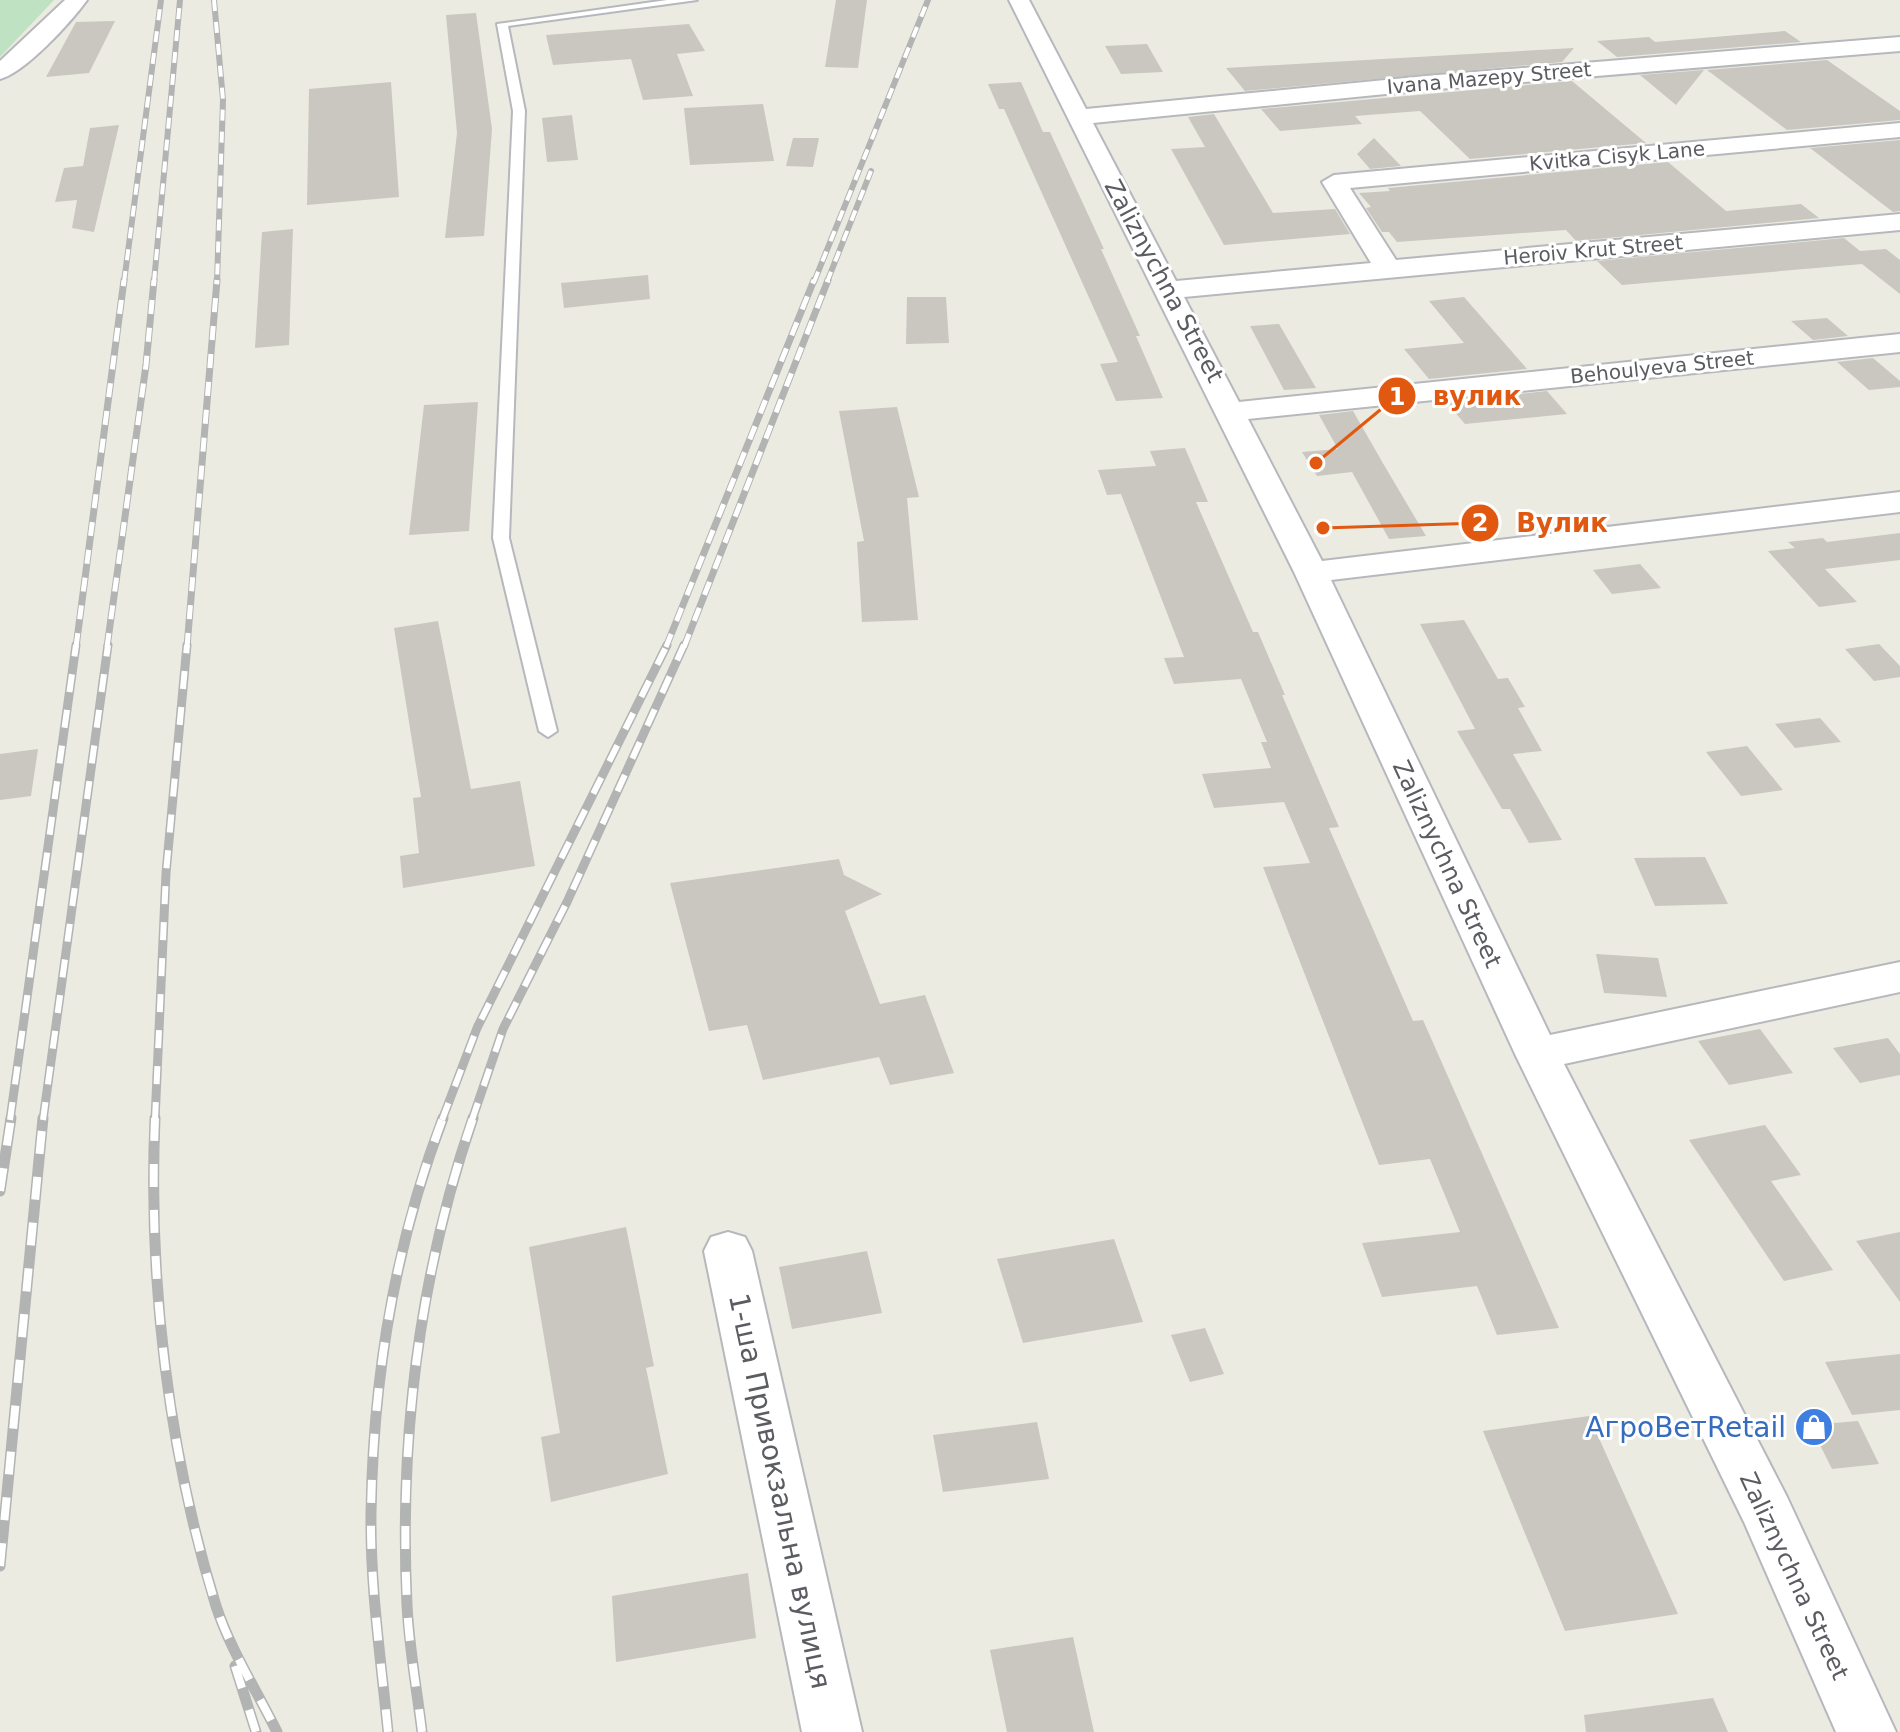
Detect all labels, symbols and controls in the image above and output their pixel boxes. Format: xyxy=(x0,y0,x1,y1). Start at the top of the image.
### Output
street label: Ivana Mazepy Street xyxy=(1386,57,1592,99)
street label: Kvitka Cisyk Lane xyxy=(1528,136,1706,176)
street label: Zaliznychna Street xyxy=(1099,175,1229,387)
street label: Heroiv Krut Street xyxy=(1502,230,1684,270)
street label: Behoulyeva Street xyxy=(1569,345,1755,389)
callout: вулик xyxy=(1377,371,1537,421)
text: вулик xyxy=(1433,381,1522,411)
text: 1 xyxy=(1389,383,1405,411)
callout: Вулик xyxy=(1460,498,1624,548)
text: Вулик xyxy=(1516,508,1608,538)
text: 2 xyxy=(1472,509,1488,537)
street label: Zaliznychna Street xyxy=(1387,756,1507,972)
street label: 1-ша Привокзальна вулиця xyxy=(722,1290,838,1692)
shop icon: АгроВетRetail xyxy=(1793,1406,1835,1448)
place label: АгроВетRetail xyxy=(1585,1411,1786,1444)
street label: Zaliznychna Street xyxy=(1734,1468,1854,1684)

